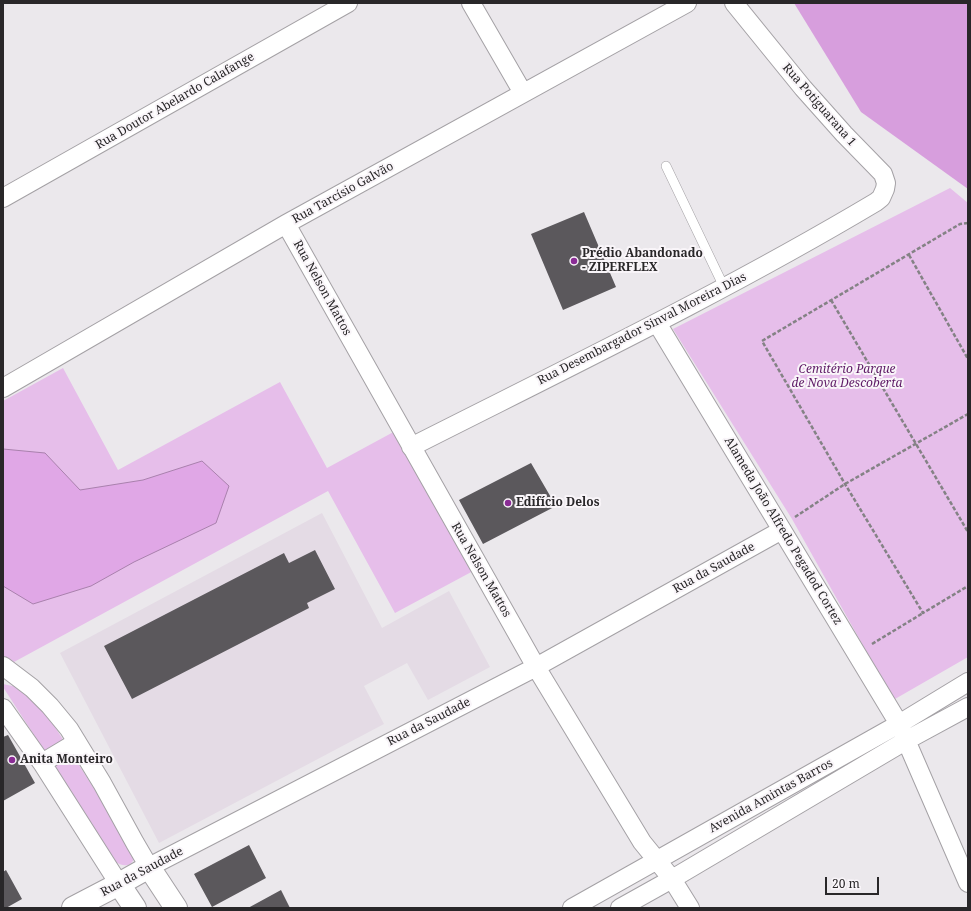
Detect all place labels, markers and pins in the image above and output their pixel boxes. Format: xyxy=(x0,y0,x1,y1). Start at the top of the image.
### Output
place label: Prédio Abandonado - ZIPERFLEX xyxy=(582,247,703,275)
marker: Prédio Abandonado - ZIPERFLEX xyxy=(569,256,579,266)
place label: Edifício Delos xyxy=(516,496,599,510)
marker: Edifício Delos xyxy=(503,498,513,508)
place label: Anita Monteiro xyxy=(20,753,113,767)
marker: Anita Monteiro xyxy=(7,755,17,765)

